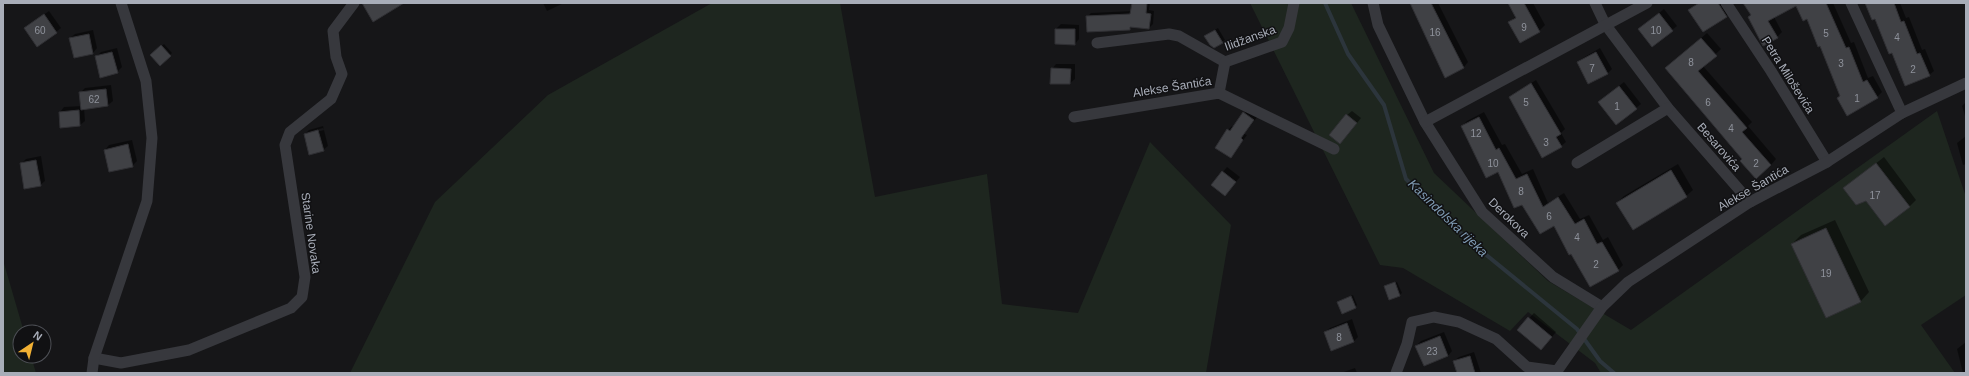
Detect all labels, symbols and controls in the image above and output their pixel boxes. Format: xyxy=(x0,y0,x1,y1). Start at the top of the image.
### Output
street label: Ilidžanska xyxy=(1223,22,1278,54)
house number: 9 xyxy=(1521,22,1527,33)
house number: 60 xyxy=(34,25,46,36)
house number: 10 xyxy=(1650,25,1662,36)
house number: 16 xyxy=(1429,27,1441,38)
house number: 5 xyxy=(1823,28,1829,39)
house number: 4 xyxy=(1894,32,1900,43)
street label: Petra Miloševića xyxy=(1759,34,1817,116)
house number: 8 xyxy=(1688,57,1694,68)
house number: 3 xyxy=(1838,58,1844,69)
house number: 7 xyxy=(1589,63,1595,74)
house number: 2 xyxy=(1910,64,1916,75)
street label: Alekse Šantića xyxy=(1132,73,1213,100)
house number: 1 xyxy=(1854,93,1860,104)
house number: 62 xyxy=(88,94,100,105)
house number: 5 xyxy=(1523,97,1529,108)
house number: 6 xyxy=(1705,97,1711,108)
house number: 1 xyxy=(1614,101,1620,112)
street label: Besarovića xyxy=(1694,120,1744,174)
house number: 4 xyxy=(1728,123,1734,134)
house number: 12 xyxy=(1470,128,1482,139)
house number: 3 xyxy=(1543,137,1549,148)
house number: 10 xyxy=(1487,158,1499,169)
house number: 2 xyxy=(1753,158,1759,169)
street label: Alekse Šantića xyxy=(1715,161,1791,214)
water label: Kasindolska rijeka xyxy=(1405,176,1491,260)
house number: 8 xyxy=(1518,186,1524,197)
house number: 17 xyxy=(1869,190,1881,201)
street label: Starine Novaka xyxy=(298,191,324,275)
street label: Derokova xyxy=(1486,195,1533,241)
house number: 6 xyxy=(1546,211,1552,222)
house number: 4 xyxy=(1574,232,1580,243)
house number: 2 xyxy=(1593,259,1599,270)
house number: 19 xyxy=(1820,268,1832,279)
north arrow xyxy=(12,324,52,364)
text: N xyxy=(31,329,44,343)
house number: 8 xyxy=(1336,332,1342,343)
house number: 23 xyxy=(1426,346,1438,357)

